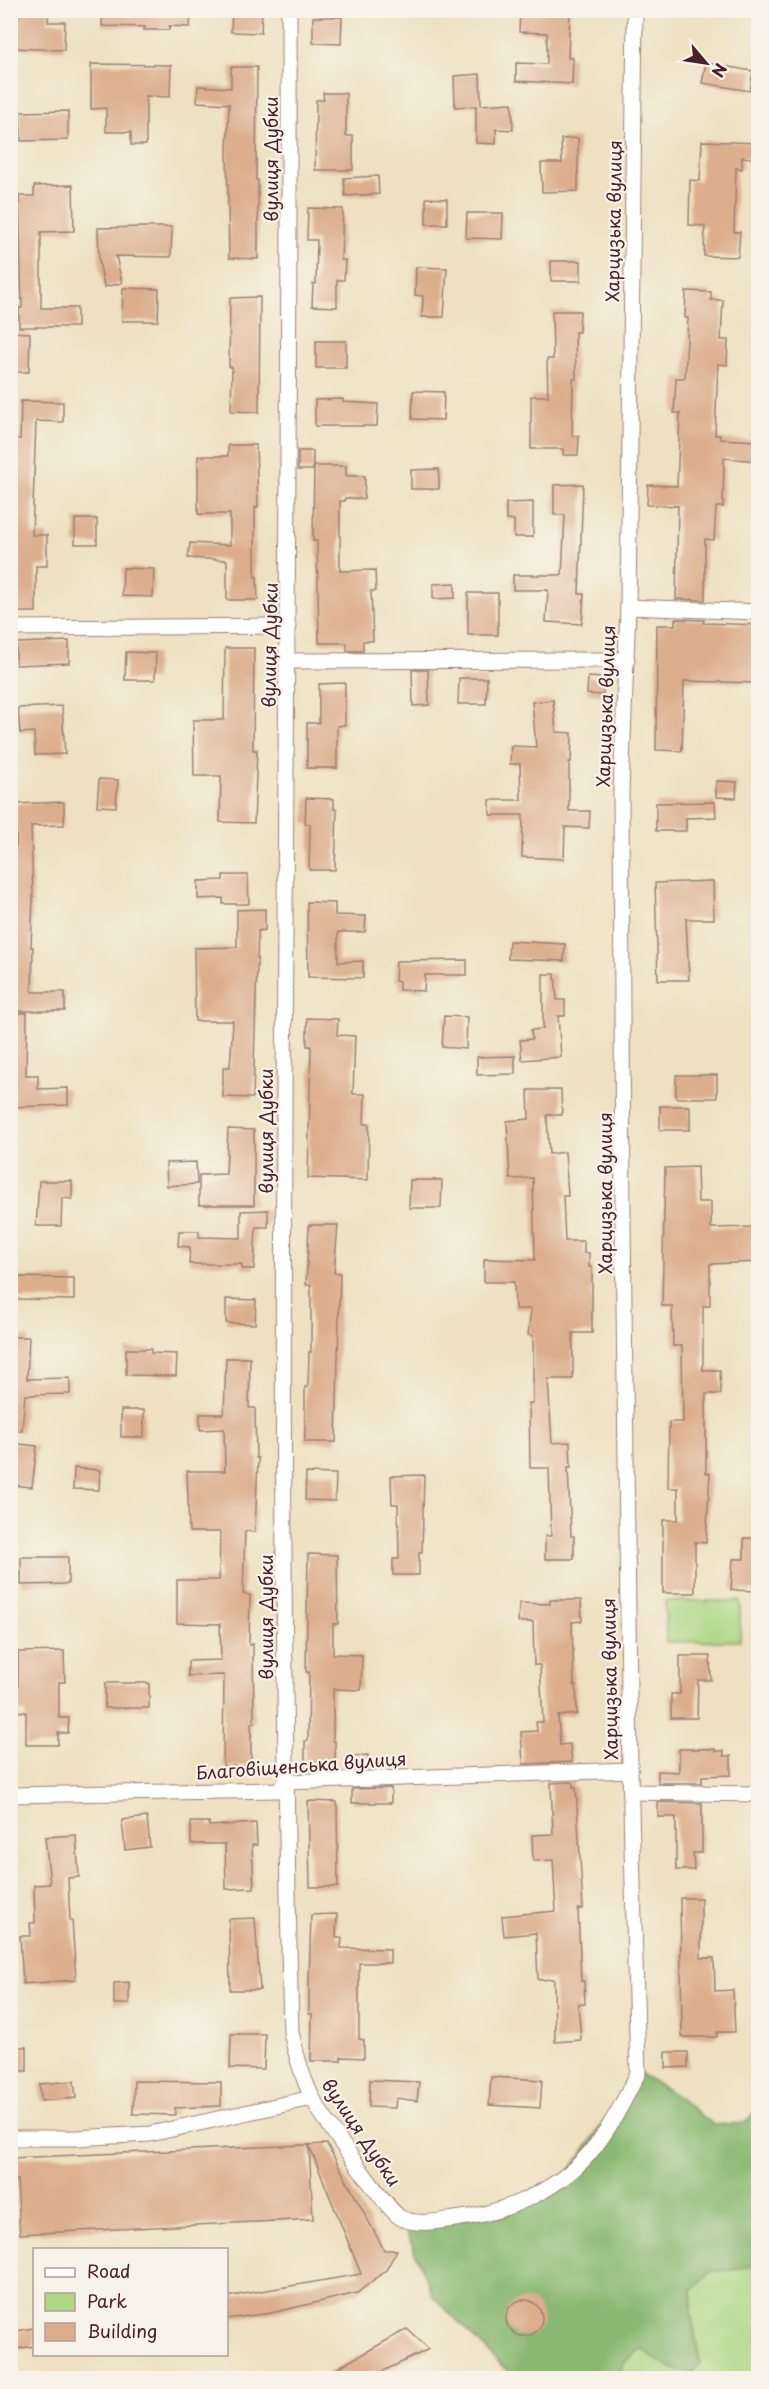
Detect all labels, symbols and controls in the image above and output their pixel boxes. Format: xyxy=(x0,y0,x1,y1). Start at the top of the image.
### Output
north arrow xyxy=(676,33,736,93)
text: N xyxy=(706,59,734,82)
street label: вулиця Дубки xyxy=(257,96,284,222)
street label: Харцизька вулиця xyxy=(598,140,628,302)
street label: вулиця Дубки xyxy=(254,582,284,708)
street label: Харцизька вулиця xyxy=(589,625,621,787)
street label: вулиця Дубки xyxy=(252,1068,279,1194)
street label: Харцизька вулиця xyxy=(591,1112,618,1274)
street label: вулиця Дубки xyxy=(252,1554,279,1680)
street label: Харцизька вулиця xyxy=(594,1598,624,1760)
street label: Благовіщенська вулиця xyxy=(195,1744,407,1786)
street label: вулиця Дубки xyxy=(316,2073,408,2191)
legend xyxy=(33,2248,228,2356)
text: Road xyxy=(87,2257,131,2284)
text: Park xyxy=(87,2287,127,2314)
text: Building xyxy=(87,2317,157,2344)

